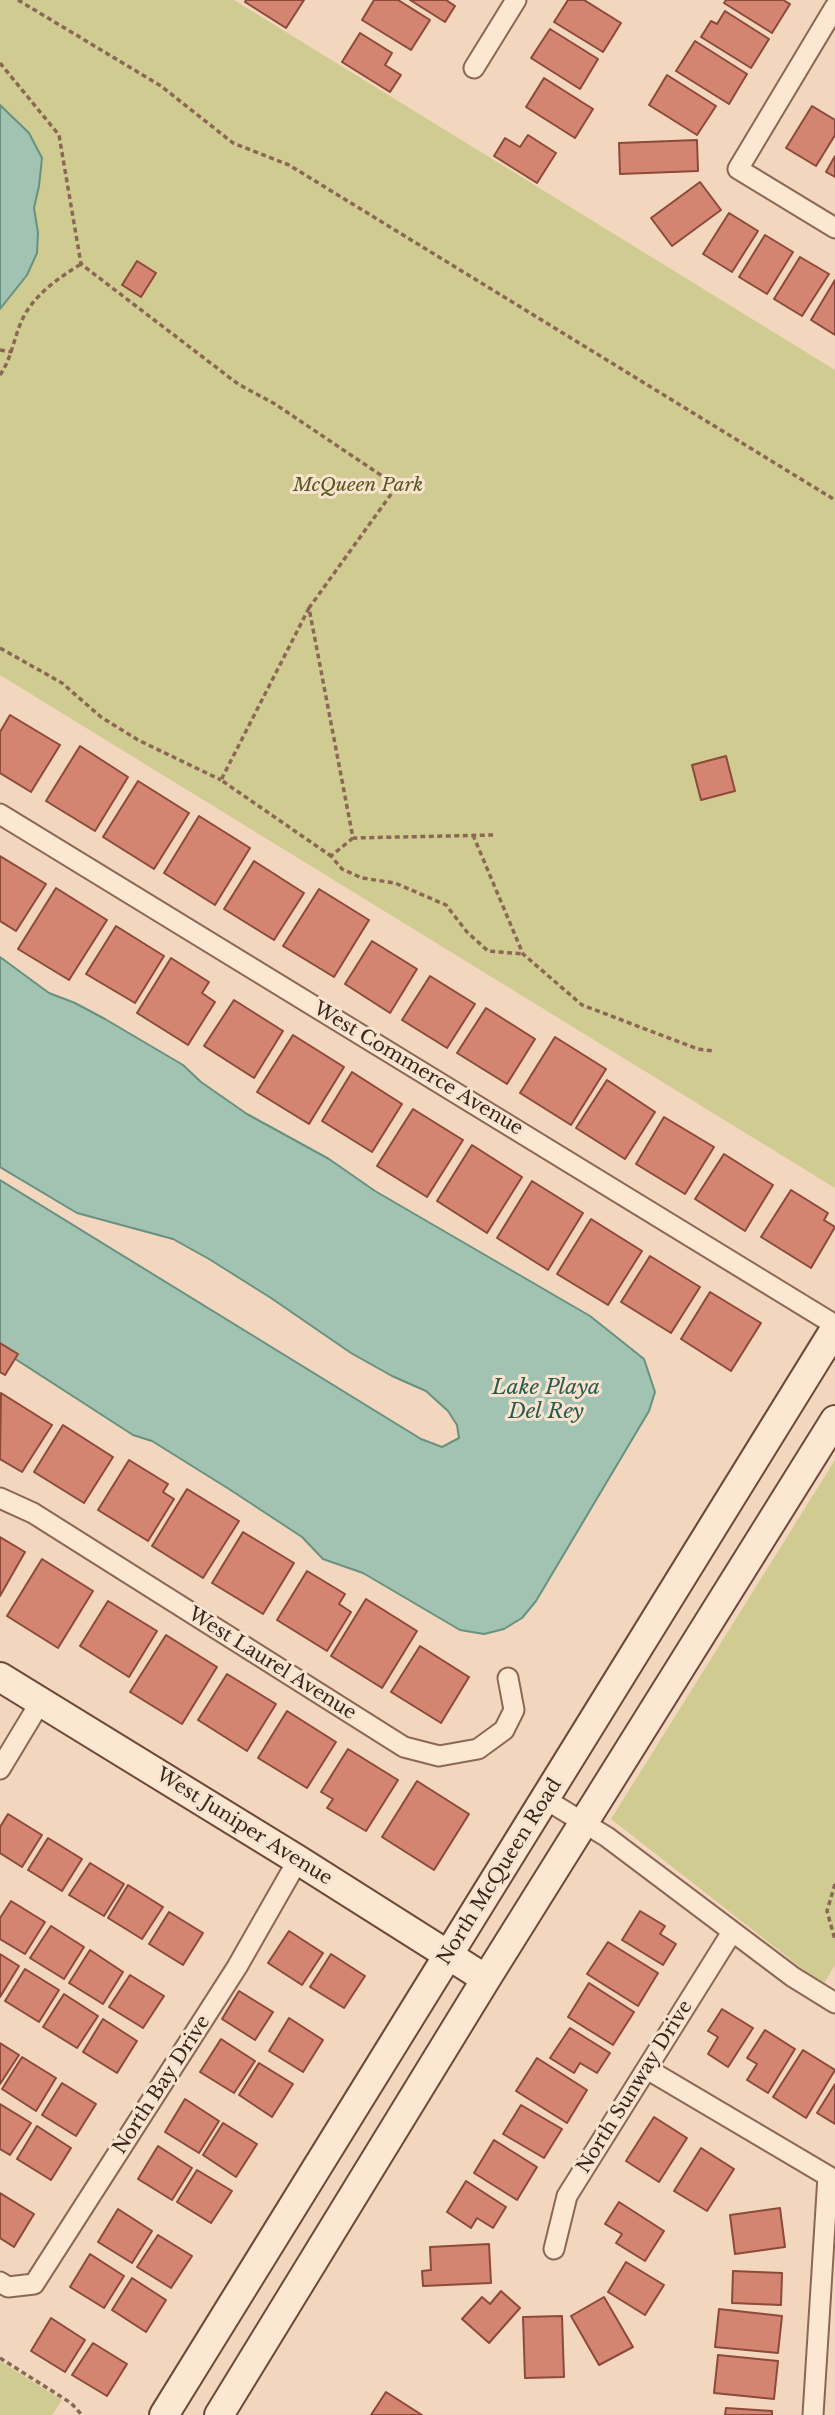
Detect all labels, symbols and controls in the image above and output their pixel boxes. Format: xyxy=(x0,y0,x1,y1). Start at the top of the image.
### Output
park label: McQueen Park xyxy=(293,475,423,497)
street label: West Commerce Avenue xyxy=(309,997,527,1141)
water label: Lake Playa Del Rey xyxy=(492,1375,600,1425)
street label: West Laurel Avenue xyxy=(184,1603,360,1725)
street label: West Juniper Avenue xyxy=(152,1764,336,1890)
street label: North McQueen Road xyxy=(433,1774,567,1970)
street label: North Sunway Drive xyxy=(572,1996,698,2178)
street label: North Bay Drive xyxy=(109,2012,215,2158)

